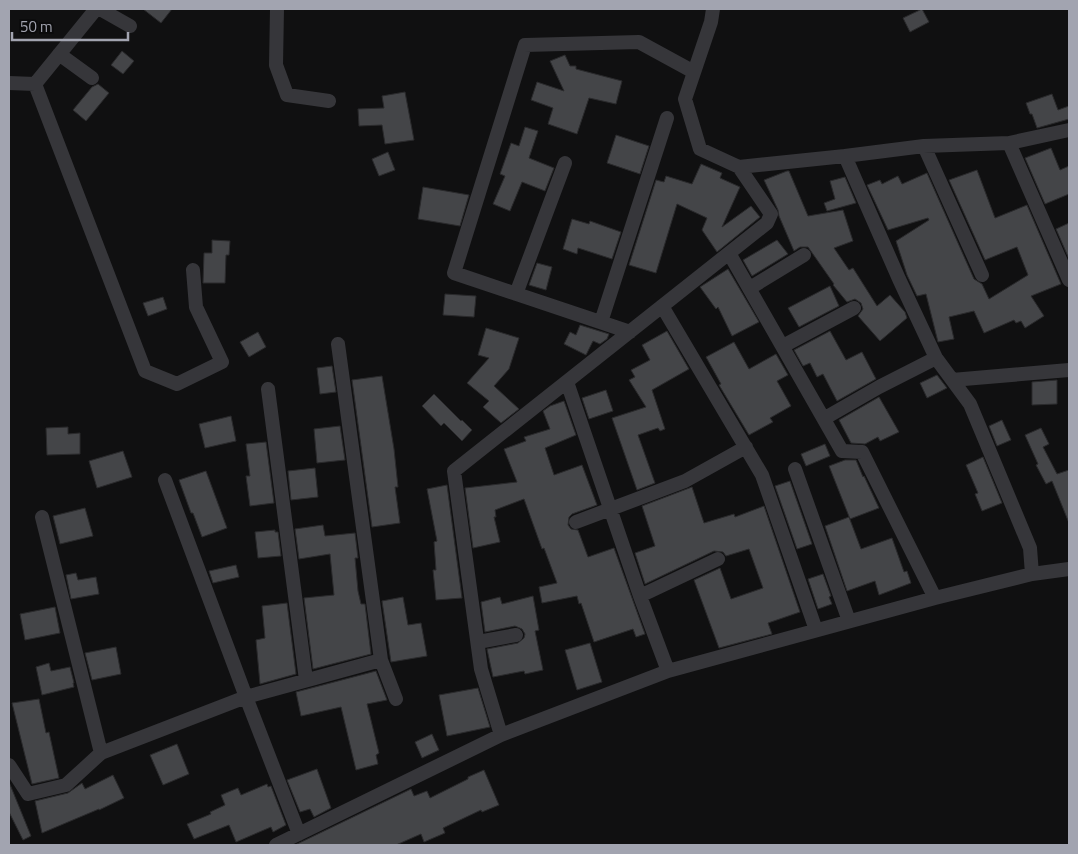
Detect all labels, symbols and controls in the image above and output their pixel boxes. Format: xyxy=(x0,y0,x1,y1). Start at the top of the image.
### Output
scale bar xyxy=(12,10,129,42)
text: 50 m xyxy=(20,15,53,38)

